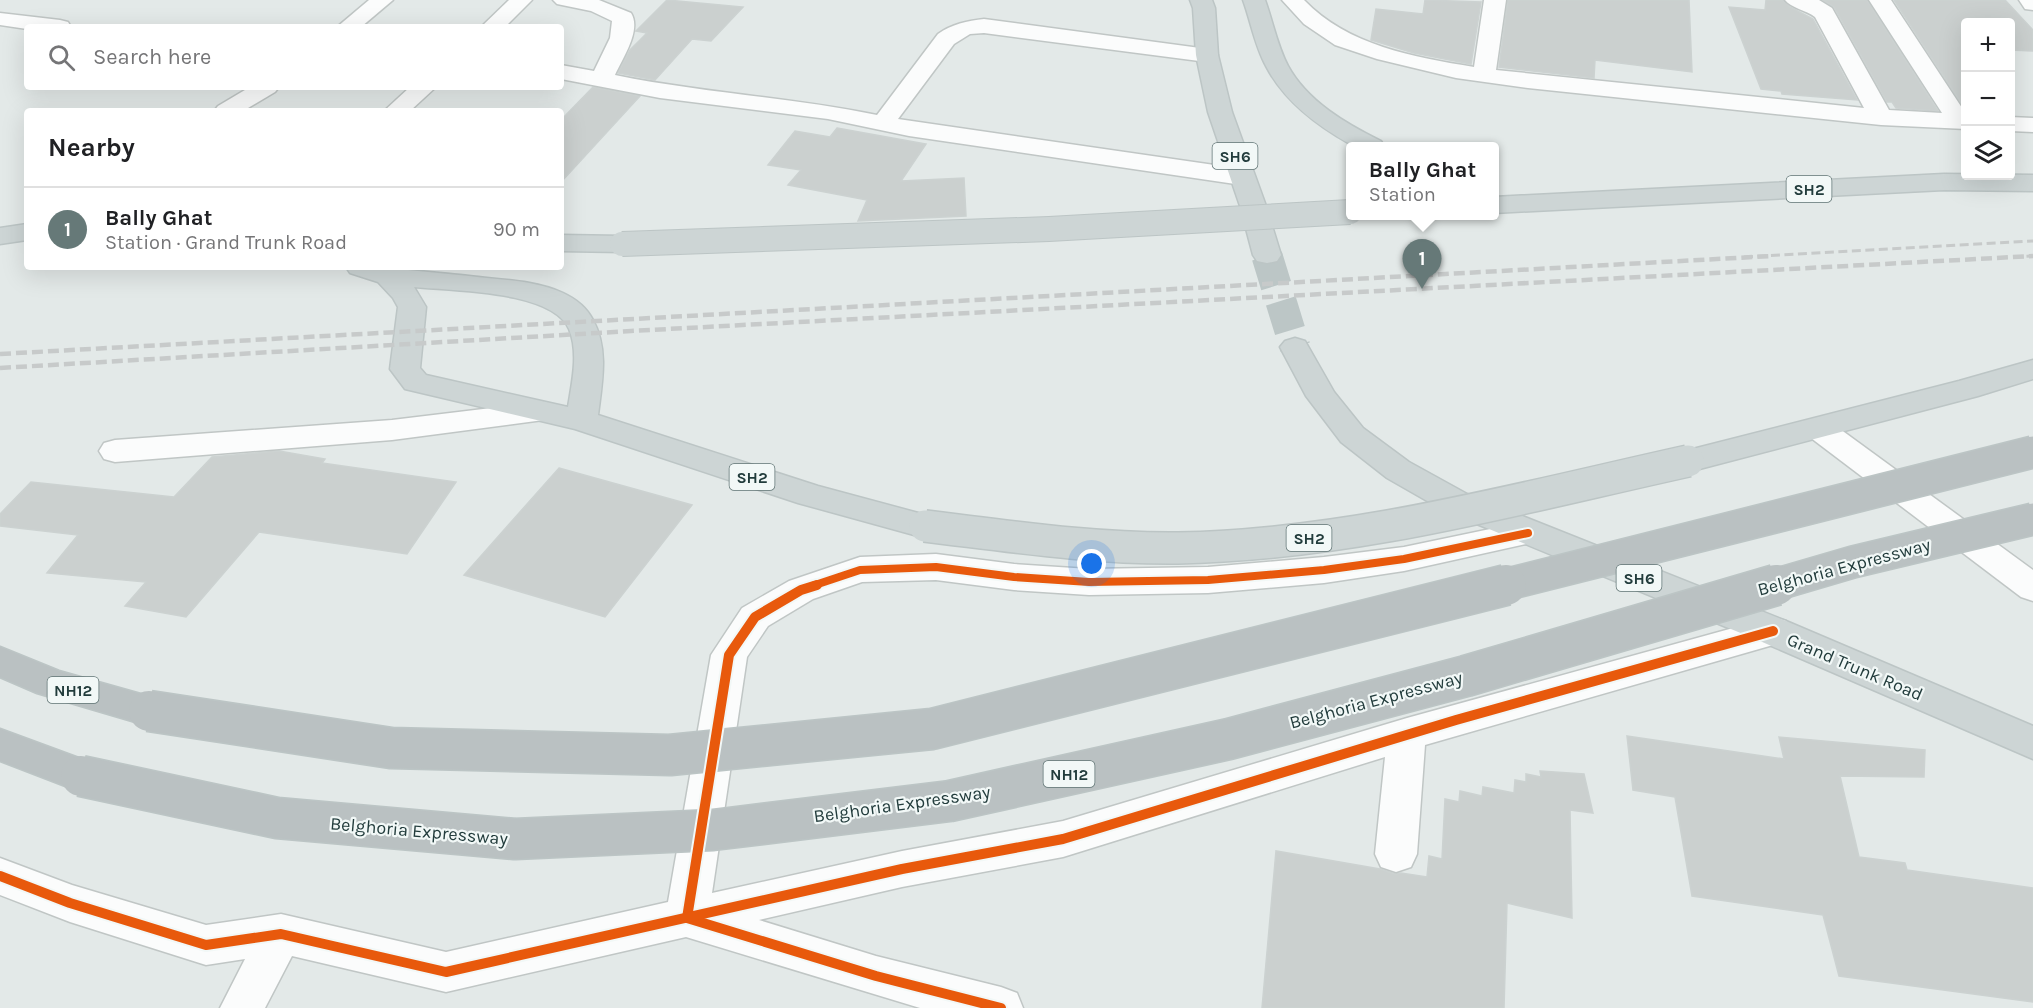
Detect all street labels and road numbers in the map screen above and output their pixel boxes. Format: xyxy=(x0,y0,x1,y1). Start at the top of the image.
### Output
road number: SH6 xyxy=(1212,143,1258,169)
road number: SH2 xyxy=(1786,176,1832,202)
road number: SH2 xyxy=(730,464,774,490)
road number: SH2 xyxy=(1286,525,1332,551)
street label: Belghoria Expressway xyxy=(1755,533,1934,601)
road number: SH6 xyxy=(1616,565,1662,591)
street label: Grand Trunk Road xyxy=(1784,628,1926,706)
street label: Belghoria Expressway xyxy=(1287,666,1466,734)
road number: NH12 xyxy=(48,677,98,703)
road number: NH12 xyxy=(1044,761,1094,787)
street label: Belghoria Expressway xyxy=(812,781,992,827)
street label: Belghoria Expressway xyxy=(329,812,509,850)

